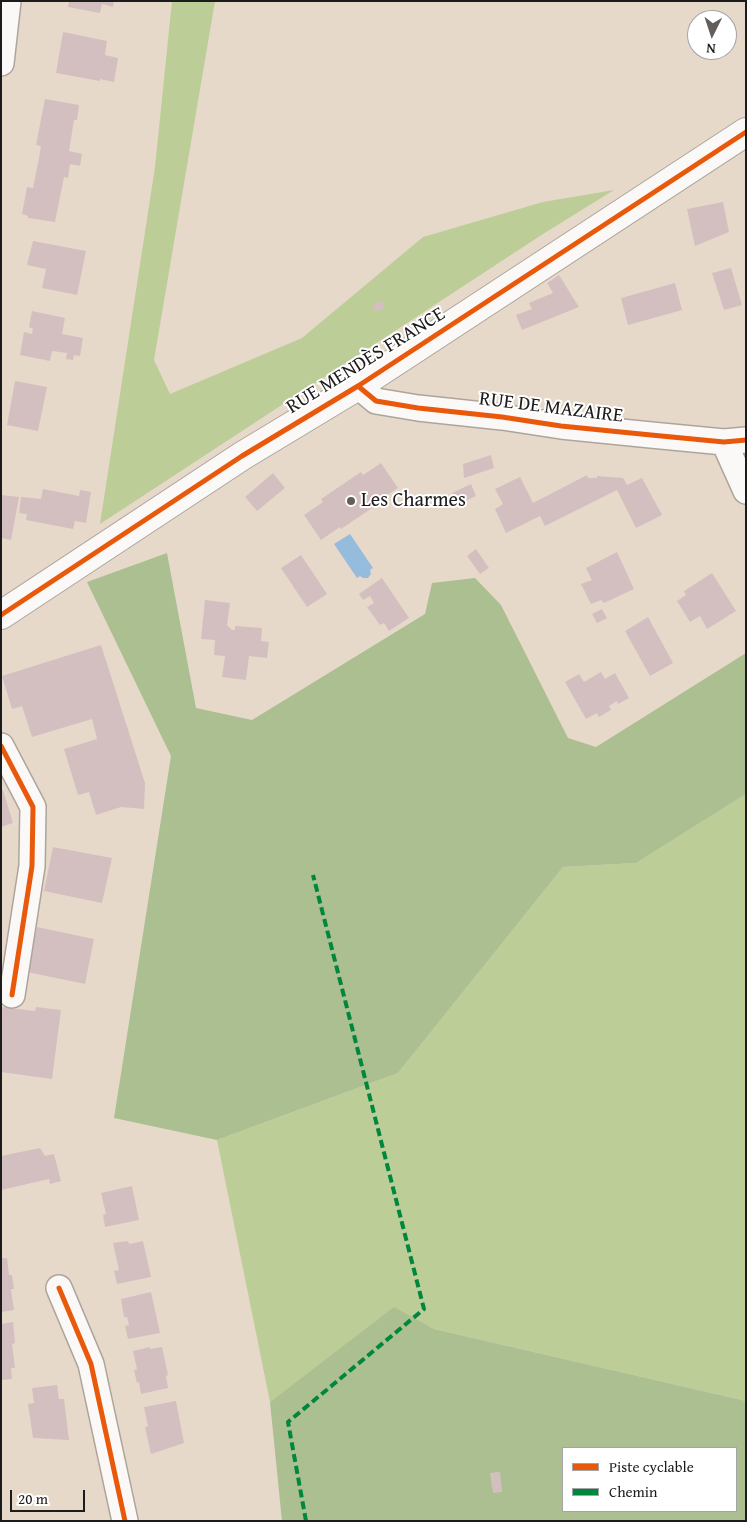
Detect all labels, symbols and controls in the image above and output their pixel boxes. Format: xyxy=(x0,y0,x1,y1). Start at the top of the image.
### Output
north arrow xyxy=(687,10,737,60)
text: N xyxy=(706,39,716,59)
street label: RUE MENDÈS FRANCE xyxy=(282,302,450,420)
street label: RUE DE MAZAIRE xyxy=(478,387,624,429)
place label: Les Charmes xyxy=(361,489,466,513)
marker: Les Charmes xyxy=(345,495,357,507)
legend xyxy=(562,1447,737,1512)
text: Piste cyclable xyxy=(609,1456,694,1477)
scale bar xyxy=(12,1480,88,1512)
text: Chemin xyxy=(609,1481,658,1502)
text: 20 m xyxy=(18,1488,48,1509)

